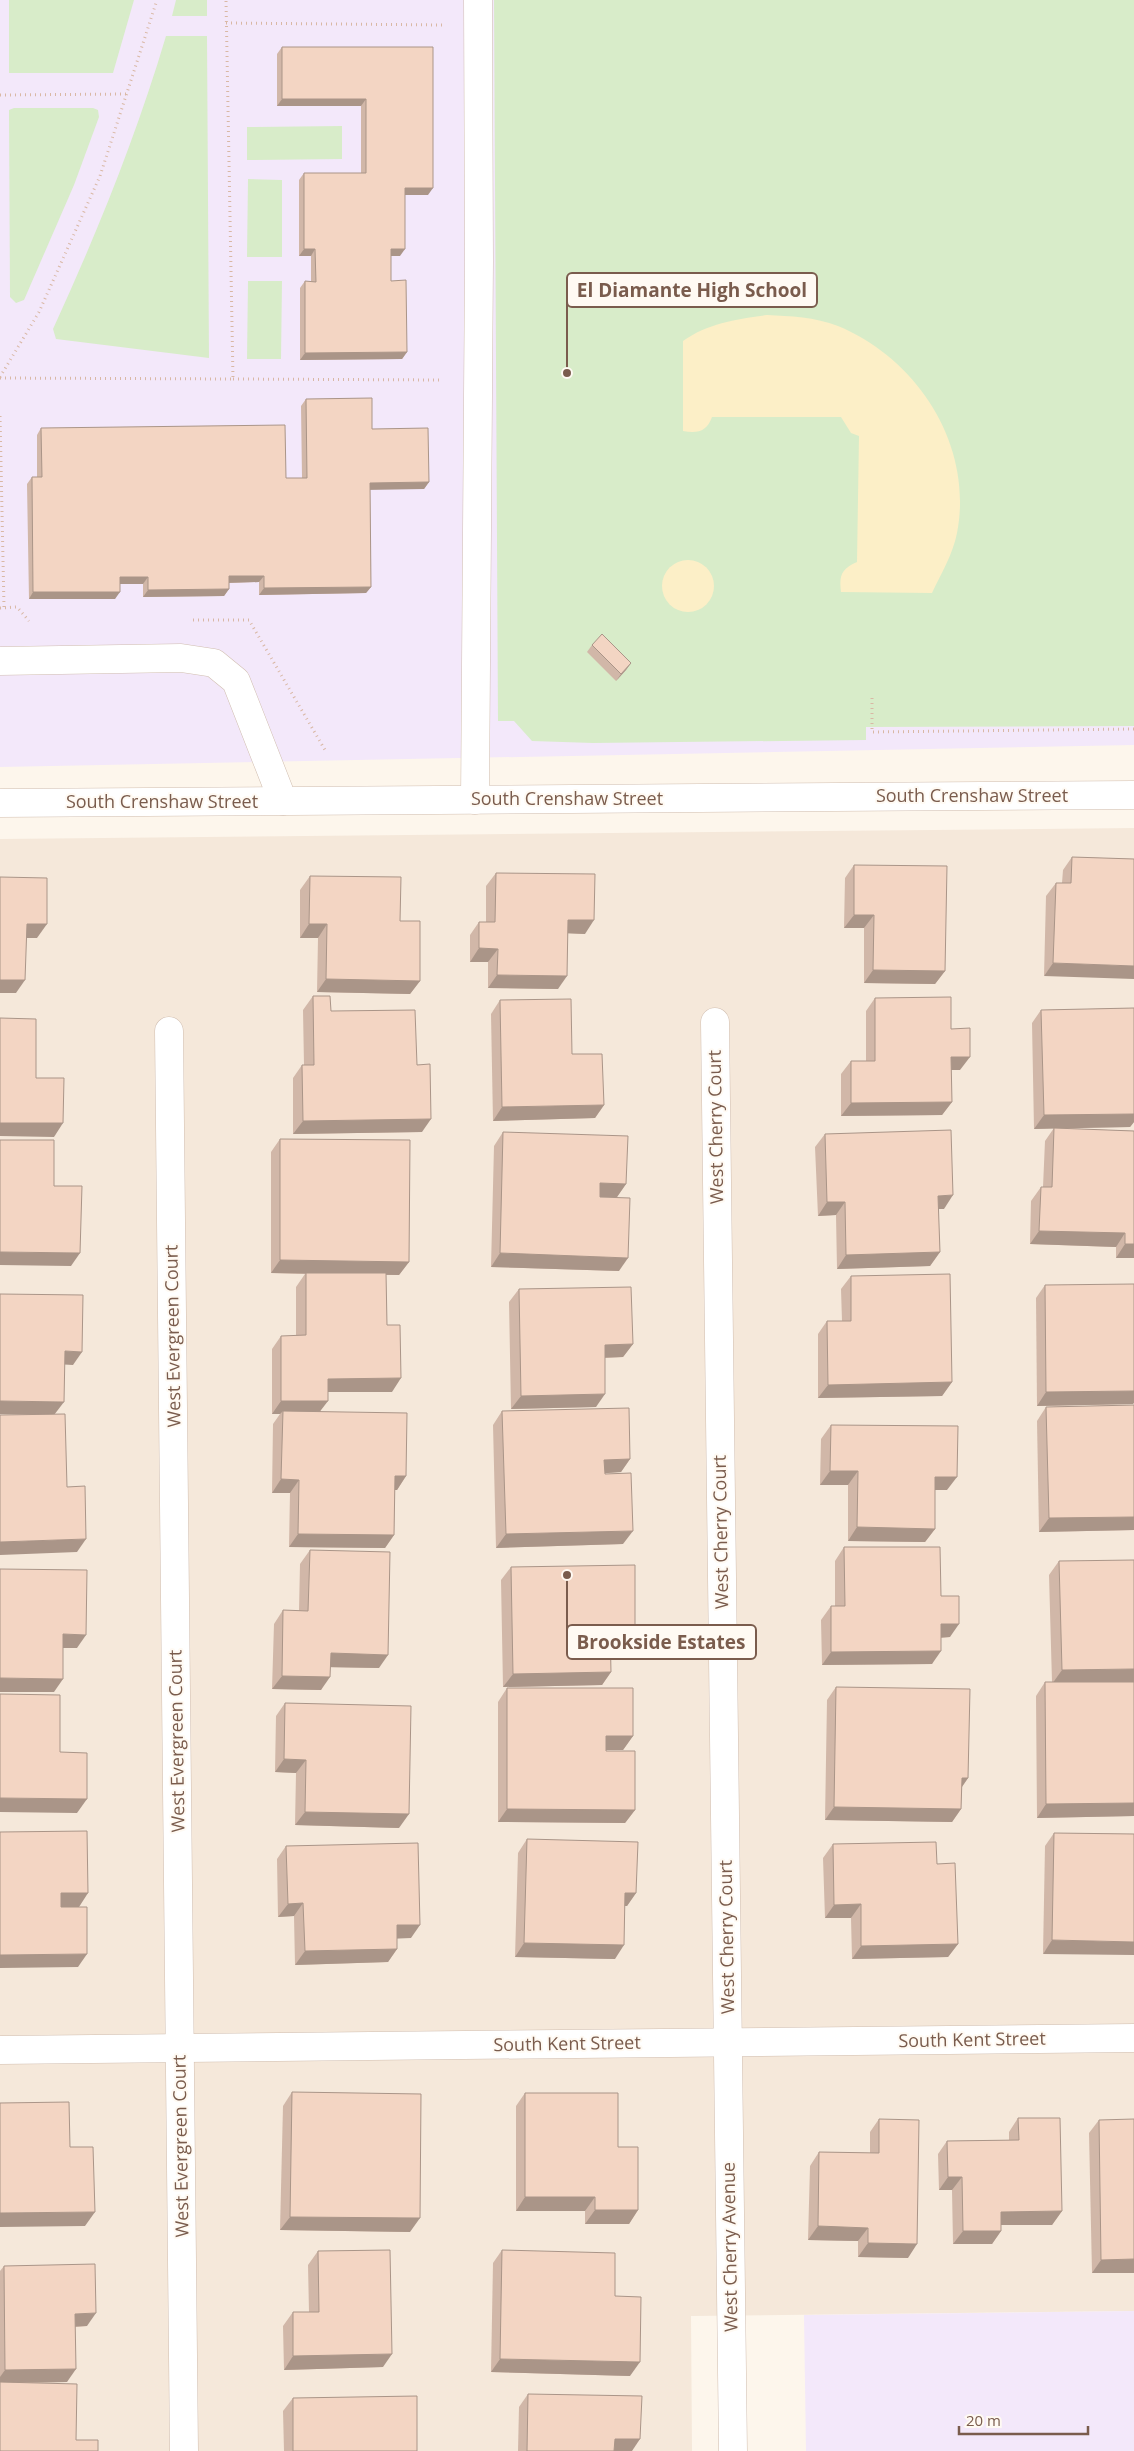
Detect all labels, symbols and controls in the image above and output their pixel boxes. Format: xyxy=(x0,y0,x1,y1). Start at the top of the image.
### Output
callout: El Diamante High School xyxy=(567,273,817,307)
text: El Diamante High School xyxy=(577,277,807,303)
street label: South Crenshaw Street xyxy=(876,783,1068,807)
street label: South Crenshaw Street xyxy=(471,786,663,810)
street label: South Crenshaw Street xyxy=(66,789,258,813)
street label: West Cherry Court xyxy=(702,1050,728,1204)
street label: West Evergreen Court xyxy=(158,1244,186,1428)
street label: West Cherry Court xyxy=(707,1455,733,1609)
callout: Brookside Estates xyxy=(567,1625,756,1659)
text: Brookside Estates xyxy=(577,1629,745,1655)
street label: West Evergreen Court xyxy=(162,1649,190,1833)
street label: West Cherry Court xyxy=(713,1860,739,2014)
street label: South Kent Street xyxy=(898,2026,1046,2052)
street label: South Kent Street xyxy=(493,2030,641,2056)
street label: West Evergreen Court xyxy=(166,2054,194,2238)
street label: West Cherry Avenue xyxy=(716,2162,742,2332)
scale bar xyxy=(959,2404,1088,2436)
text: 20 m xyxy=(966,2410,1001,2430)

